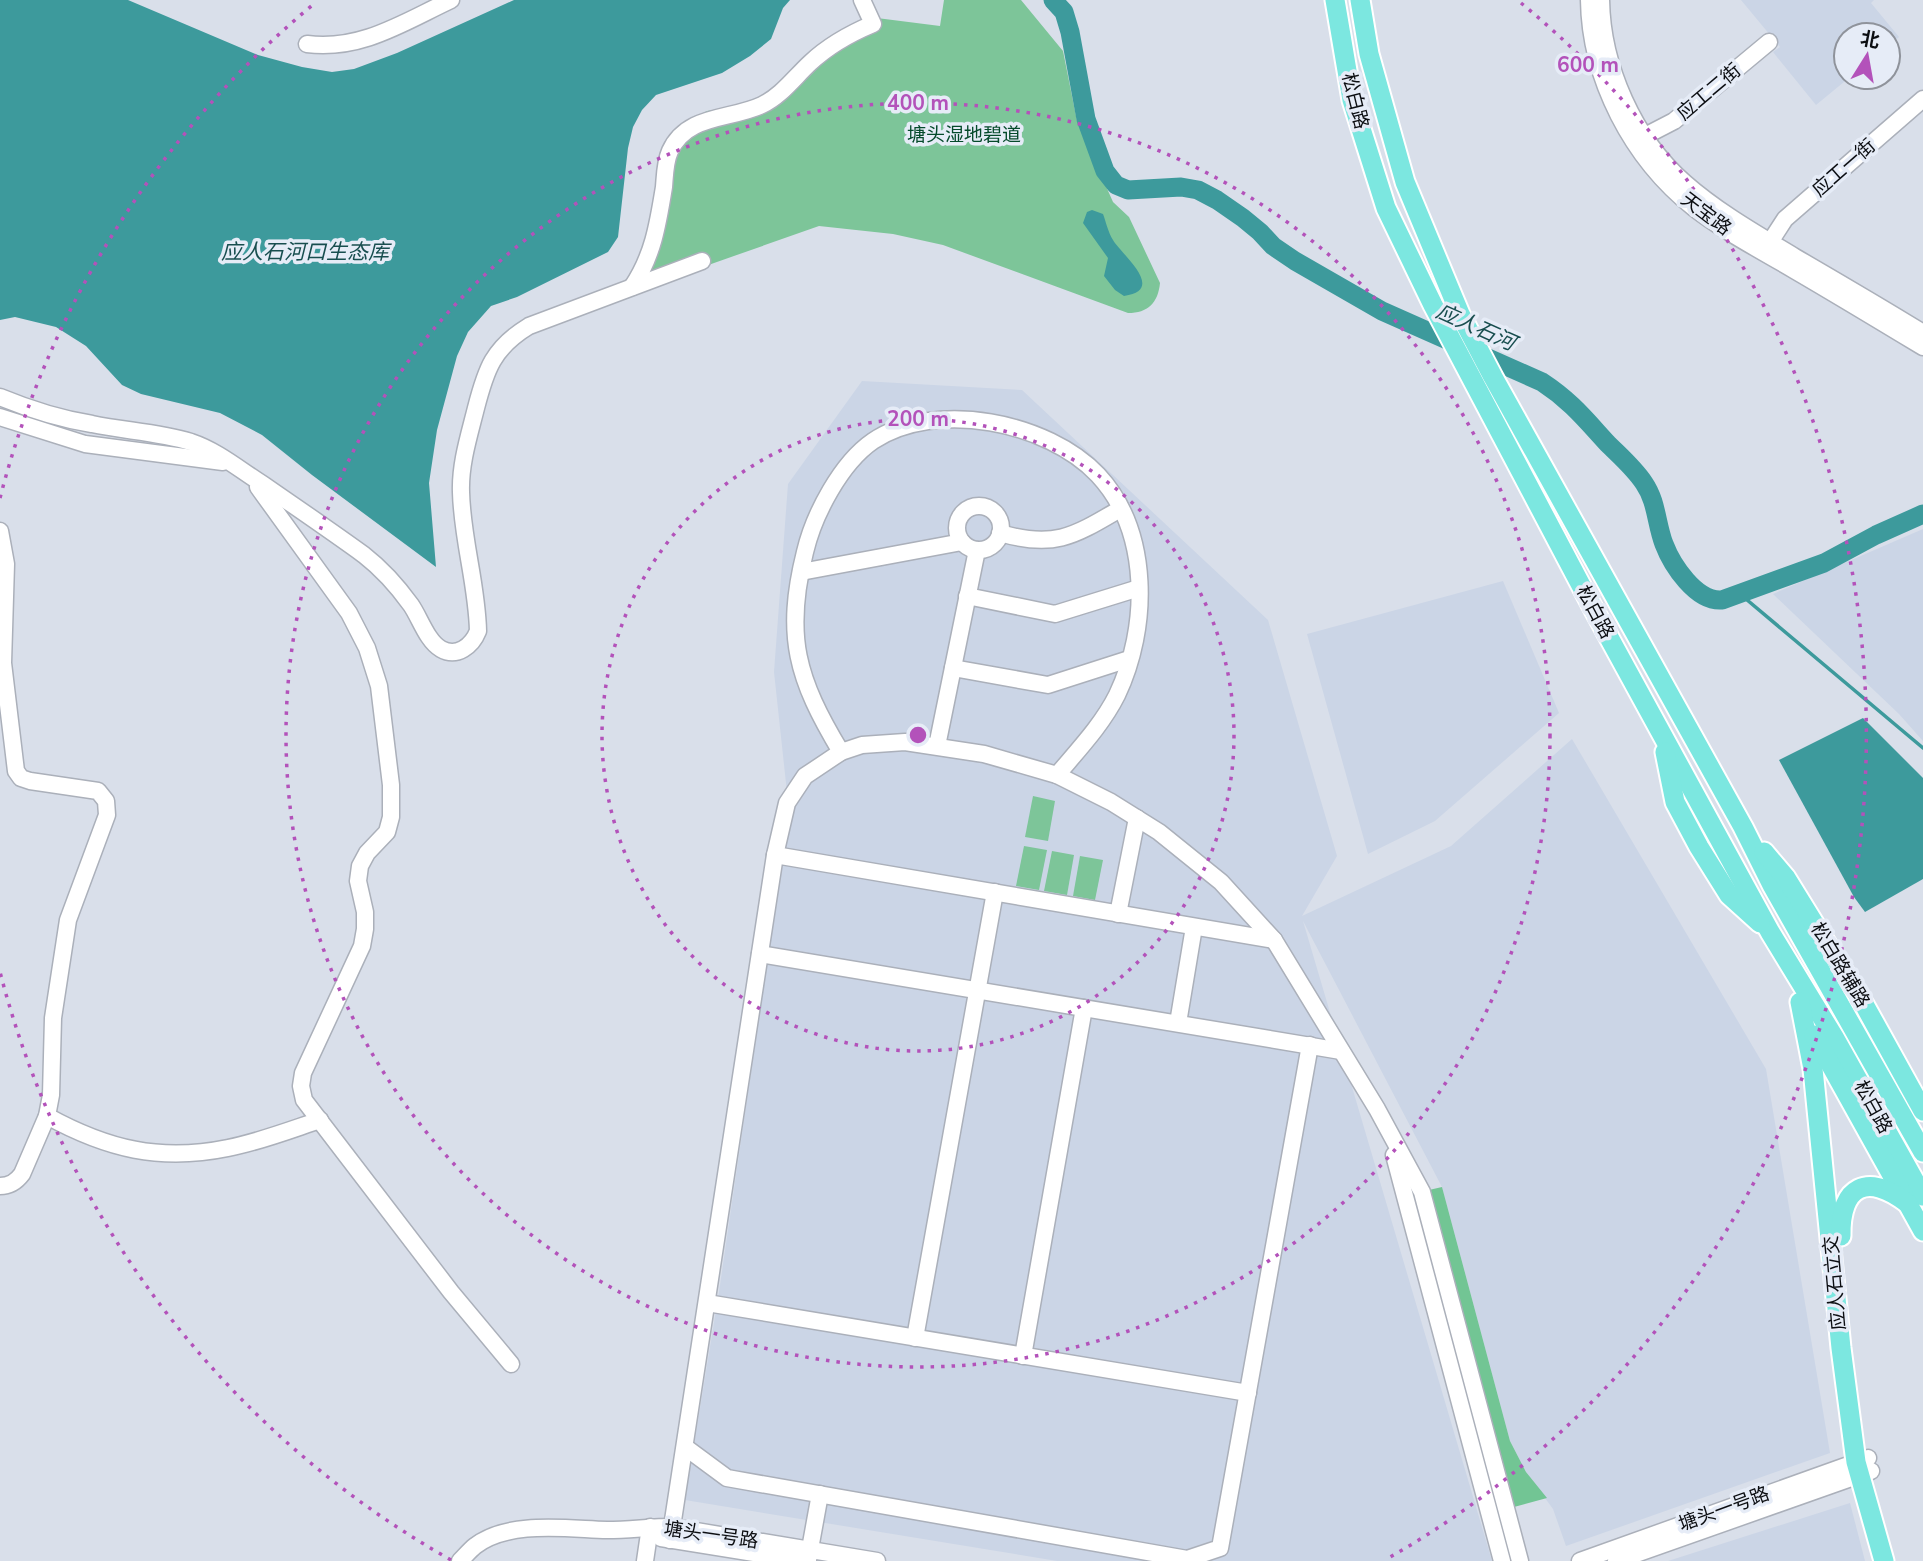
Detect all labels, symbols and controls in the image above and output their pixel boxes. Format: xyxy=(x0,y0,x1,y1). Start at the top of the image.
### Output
north arrow xyxy=(1832,21,1902,91)
text: 北 xyxy=(1858,26,1882,55)
text: 600 m xyxy=(1557,51,1619,79)
street label: 应工二街 xyxy=(1672,58,1746,126)
street label: 松白路 xyxy=(1335,70,1375,132)
text: 400 m xyxy=(887,89,949,117)
park label: 塘头湿地碧道 xyxy=(907,122,1021,148)
street label: 应工一街 xyxy=(1807,133,1881,203)
street label: 天宝路 xyxy=(1675,186,1737,242)
water label: 应人石河口生态库 xyxy=(221,238,392,266)
water label: 应人石河 xyxy=(1432,297,1524,358)
text: 200 m xyxy=(887,405,949,433)
street label: 松白路 xyxy=(1570,581,1620,643)
centre of rings xyxy=(906,723,930,747)
street label: 松白路辅路 xyxy=(1804,918,1876,1012)
street label: 松白路 xyxy=(1848,1076,1898,1138)
street label: 应人石立交 xyxy=(1818,1235,1852,1331)
street label: 塘头一号路 xyxy=(1675,1481,1773,1537)
street label: 塘头一号路 xyxy=(662,1516,760,1554)

